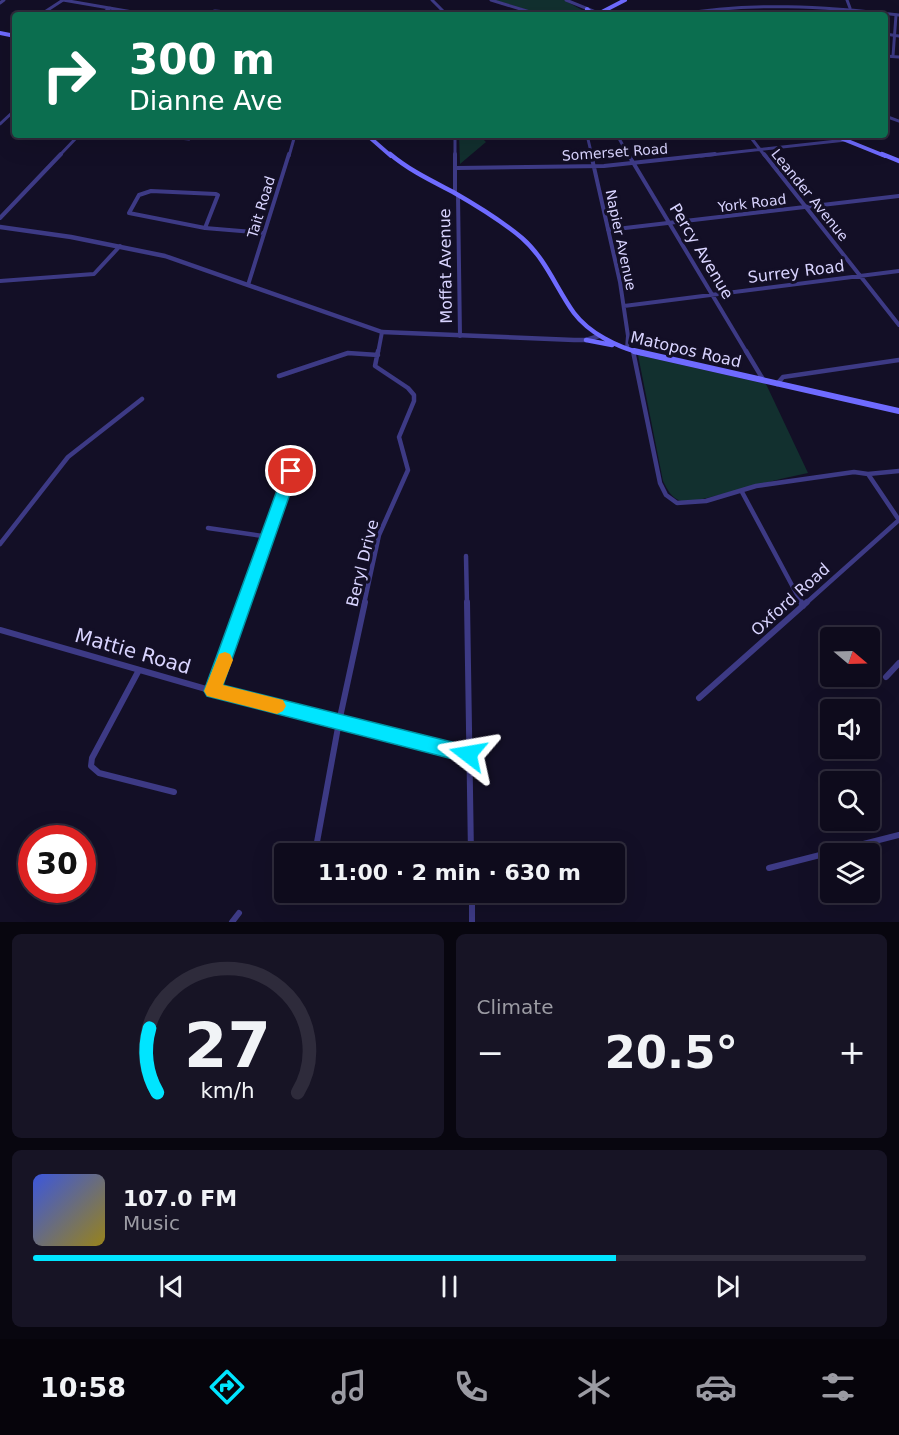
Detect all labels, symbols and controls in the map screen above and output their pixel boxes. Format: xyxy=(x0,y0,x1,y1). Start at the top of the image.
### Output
text: 300 m xyxy=(129,35,275,84)
icon: right xyxy=(30,36,108,114)
text: Dianne Ave xyxy=(129,85,283,116)
street label: Somerset Road xyxy=(561,140,669,164)
street label: Leander Avenue xyxy=(768,146,852,244)
street label: Tait Road xyxy=(244,174,278,241)
street label: Napier Avenue xyxy=(603,188,639,292)
street label: York Road xyxy=(716,191,787,215)
street label: Percy Avenue xyxy=(666,200,738,302)
street label: Moffat Avenue xyxy=(435,208,456,324)
street label: Surrey Road xyxy=(747,256,846,287)
street label: Matopos Road xyxy=(629,327,743,371)
pin xyxy=(265,445,316,496)
icon: arrive xyxy=(274,454,307,487)
street label: Beryl Drive xyxy=(342,518,382,609)
street label: Oxford Road xyxy=(747,559,834,640)
street label: Mattie Road xyxy=(72,623,194,679)
north arrow xyxy=(820,627,880,687)
map controls xyxy=(820,627,880,903)
button: sound xyxy=(820,699,880,759)
position arrow xyxy=(436,722,500,786)
button: search xyxy=(820,771,880,831)
speed limit sign: 30 xyxy=(18,825,96,903)
button: layers xyxy=(820,843,880,903)
text: 11:00 · 2 min · 630 m xyxy=(318,860,581,885)
text: Climate xyxy=(477,995,553,1019)
text: 27 xyxy=(184,1009,271,1082)
text: 20.5° xyxy=(604,1026,738,1079)
text: − xyxy=(477,1033,504,1072)
text: + xyxy=(838,1033,866,1072)
text: km/h xyxy=(201,1078,255,1103)
text: 107.0 FM xyxy=(123,1186,237,1211)
text: Music xyxy=(123,1211,180,1235)
icon: previous xyxy=(155,1270,188,1303)
icon: pause xyxy=(433,1270,466,1303)
icon: next xyxy=(711,1270,744,1303)
icon: directions xyxy=(206,1366,248,1408)
icon: music xyxy=(328,1366,370,1408)
icon: phone xyxy=(450,1366,492,1408)
icon: climate xyxy=(573,1366,615,1408)
icon: car xyxy=(695,1366,737,1408)
icon: filters xyxy=(817,1366,859,1408)
text: 10:58 xyxy=(40,1372,126,1403)

